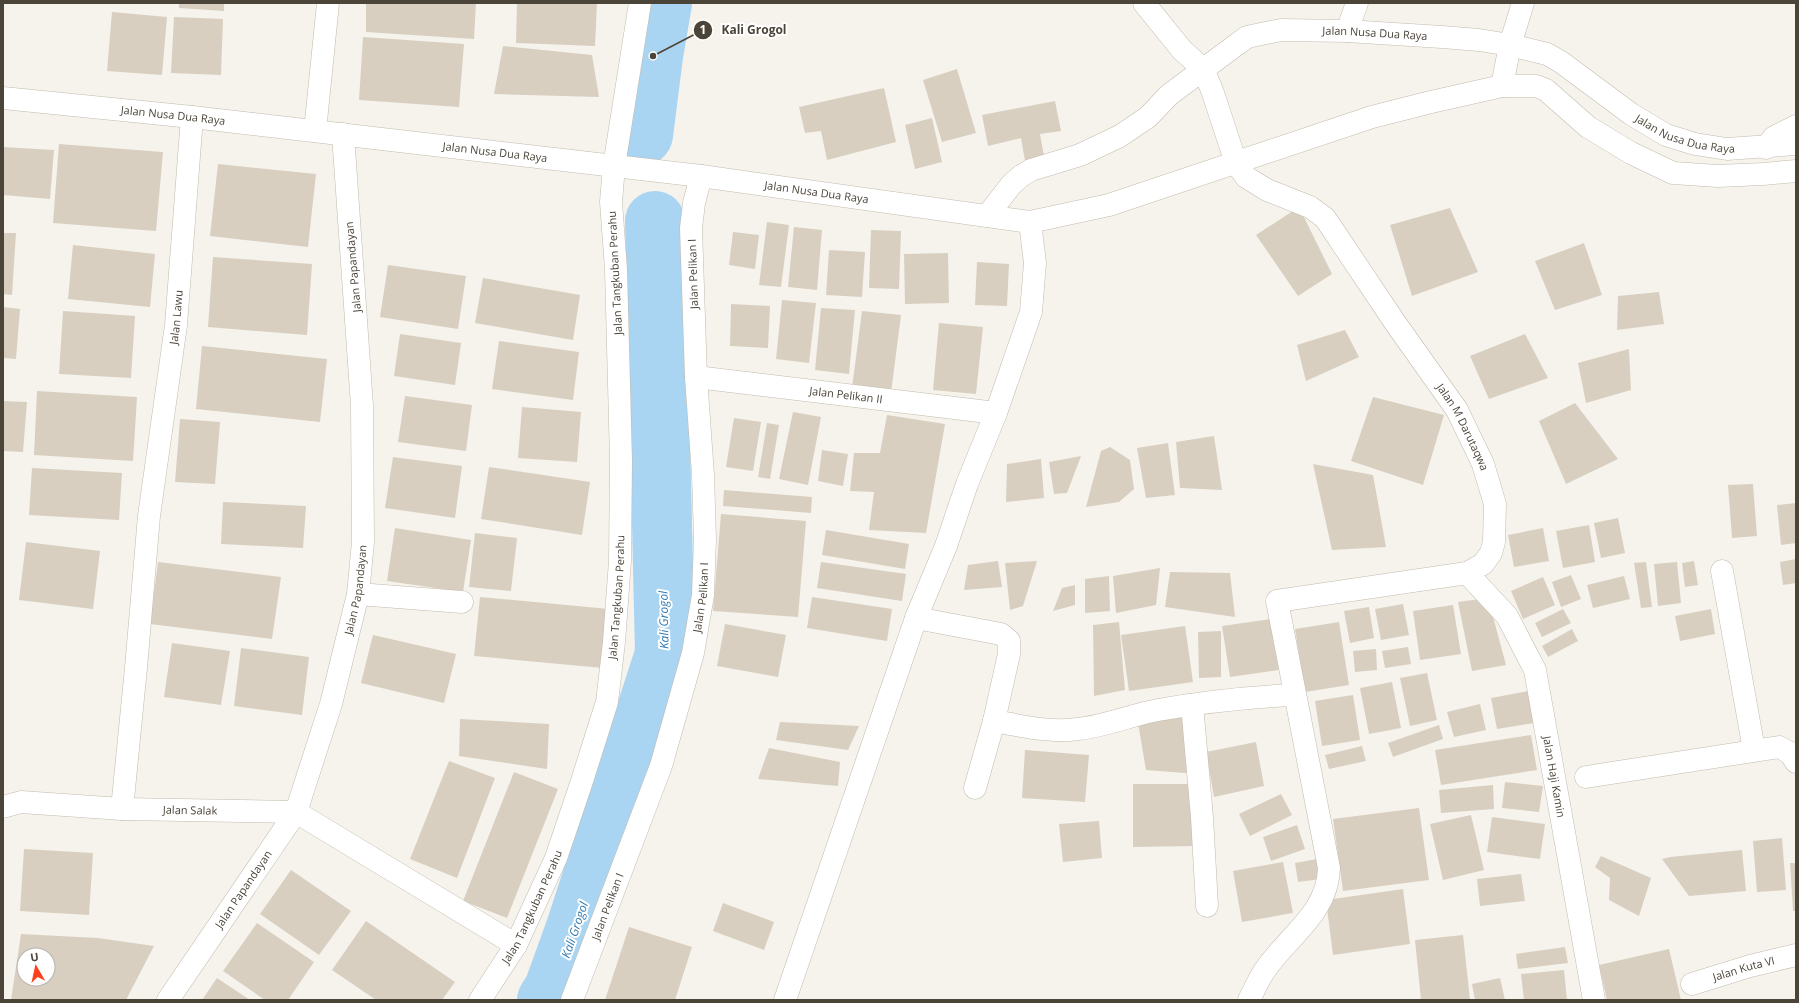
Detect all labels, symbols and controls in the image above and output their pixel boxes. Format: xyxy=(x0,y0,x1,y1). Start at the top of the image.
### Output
callout: Kali Grogol xyxy=(693,18,795,42)
text: 1 xyxy=(700,21,706,38)
text: Kali Grogol xyxy=(721,21,787,38)
street label: Jalan Nusa Dua Raya xyxy=(1321,23,1428,43)
street label: Jalan Nusa Dua Raya xyxy=(119,102,226,128)
street label: Jalan Nusa Dua Raya xyxy=(1632,110,1735,156)
street label: Jalan Nusa Dua Raya xyxy=(441,138,548,165)
street label: Jalan Nusa Dua Raya xyxy=(762,177,870,206)
street label: Jalan Tangkuban Perahu xyxy=(604,211,625,336)
street label: Jalan Papandayan xyxy=(341,221,364,314)
street label: Jalan Pelikan I xyxy=(684,239,701,310)
street label: Jalan Lawu xyxy=(165,289,186,346)
street label: Jalan M Darutaqwa xyxy=(1433,379,1493,472)
street label: Jalan Pelikan II xyxy=(808,383,883,406)
street label: Jalan Tangkuban Perahu xyxy=(604,535,627,661)
street label: Jalan Papandayan xyxy=(340,544,370,637)
street label: Jalan Pelikan I xyxy=(688,562,711,635)
water label: Kali Grogol xyxy=(654,590,673,649)
street label: Jalan Haji Kamin xyxy=(1540,734,1569,819)
street label: Jalan Salak xyxy=(162,802,218,818)
street label: Jalan Papandayan xyxy=(211,847,275,932)
street label: Jalan Tangkuban Perahu xyxy=(497,848,565,967)
street label: Jalan Pelikan I xyxy=(587,871,627,943)
water label: Kali Grogol xyxy=(557,899,592,960)
north arrow xyxy=(16,947,56,987)
text: U xyxy=(29,949,40,965)
street label: Jalan Kuta VI xyxy=(1710,952,1776,984)

